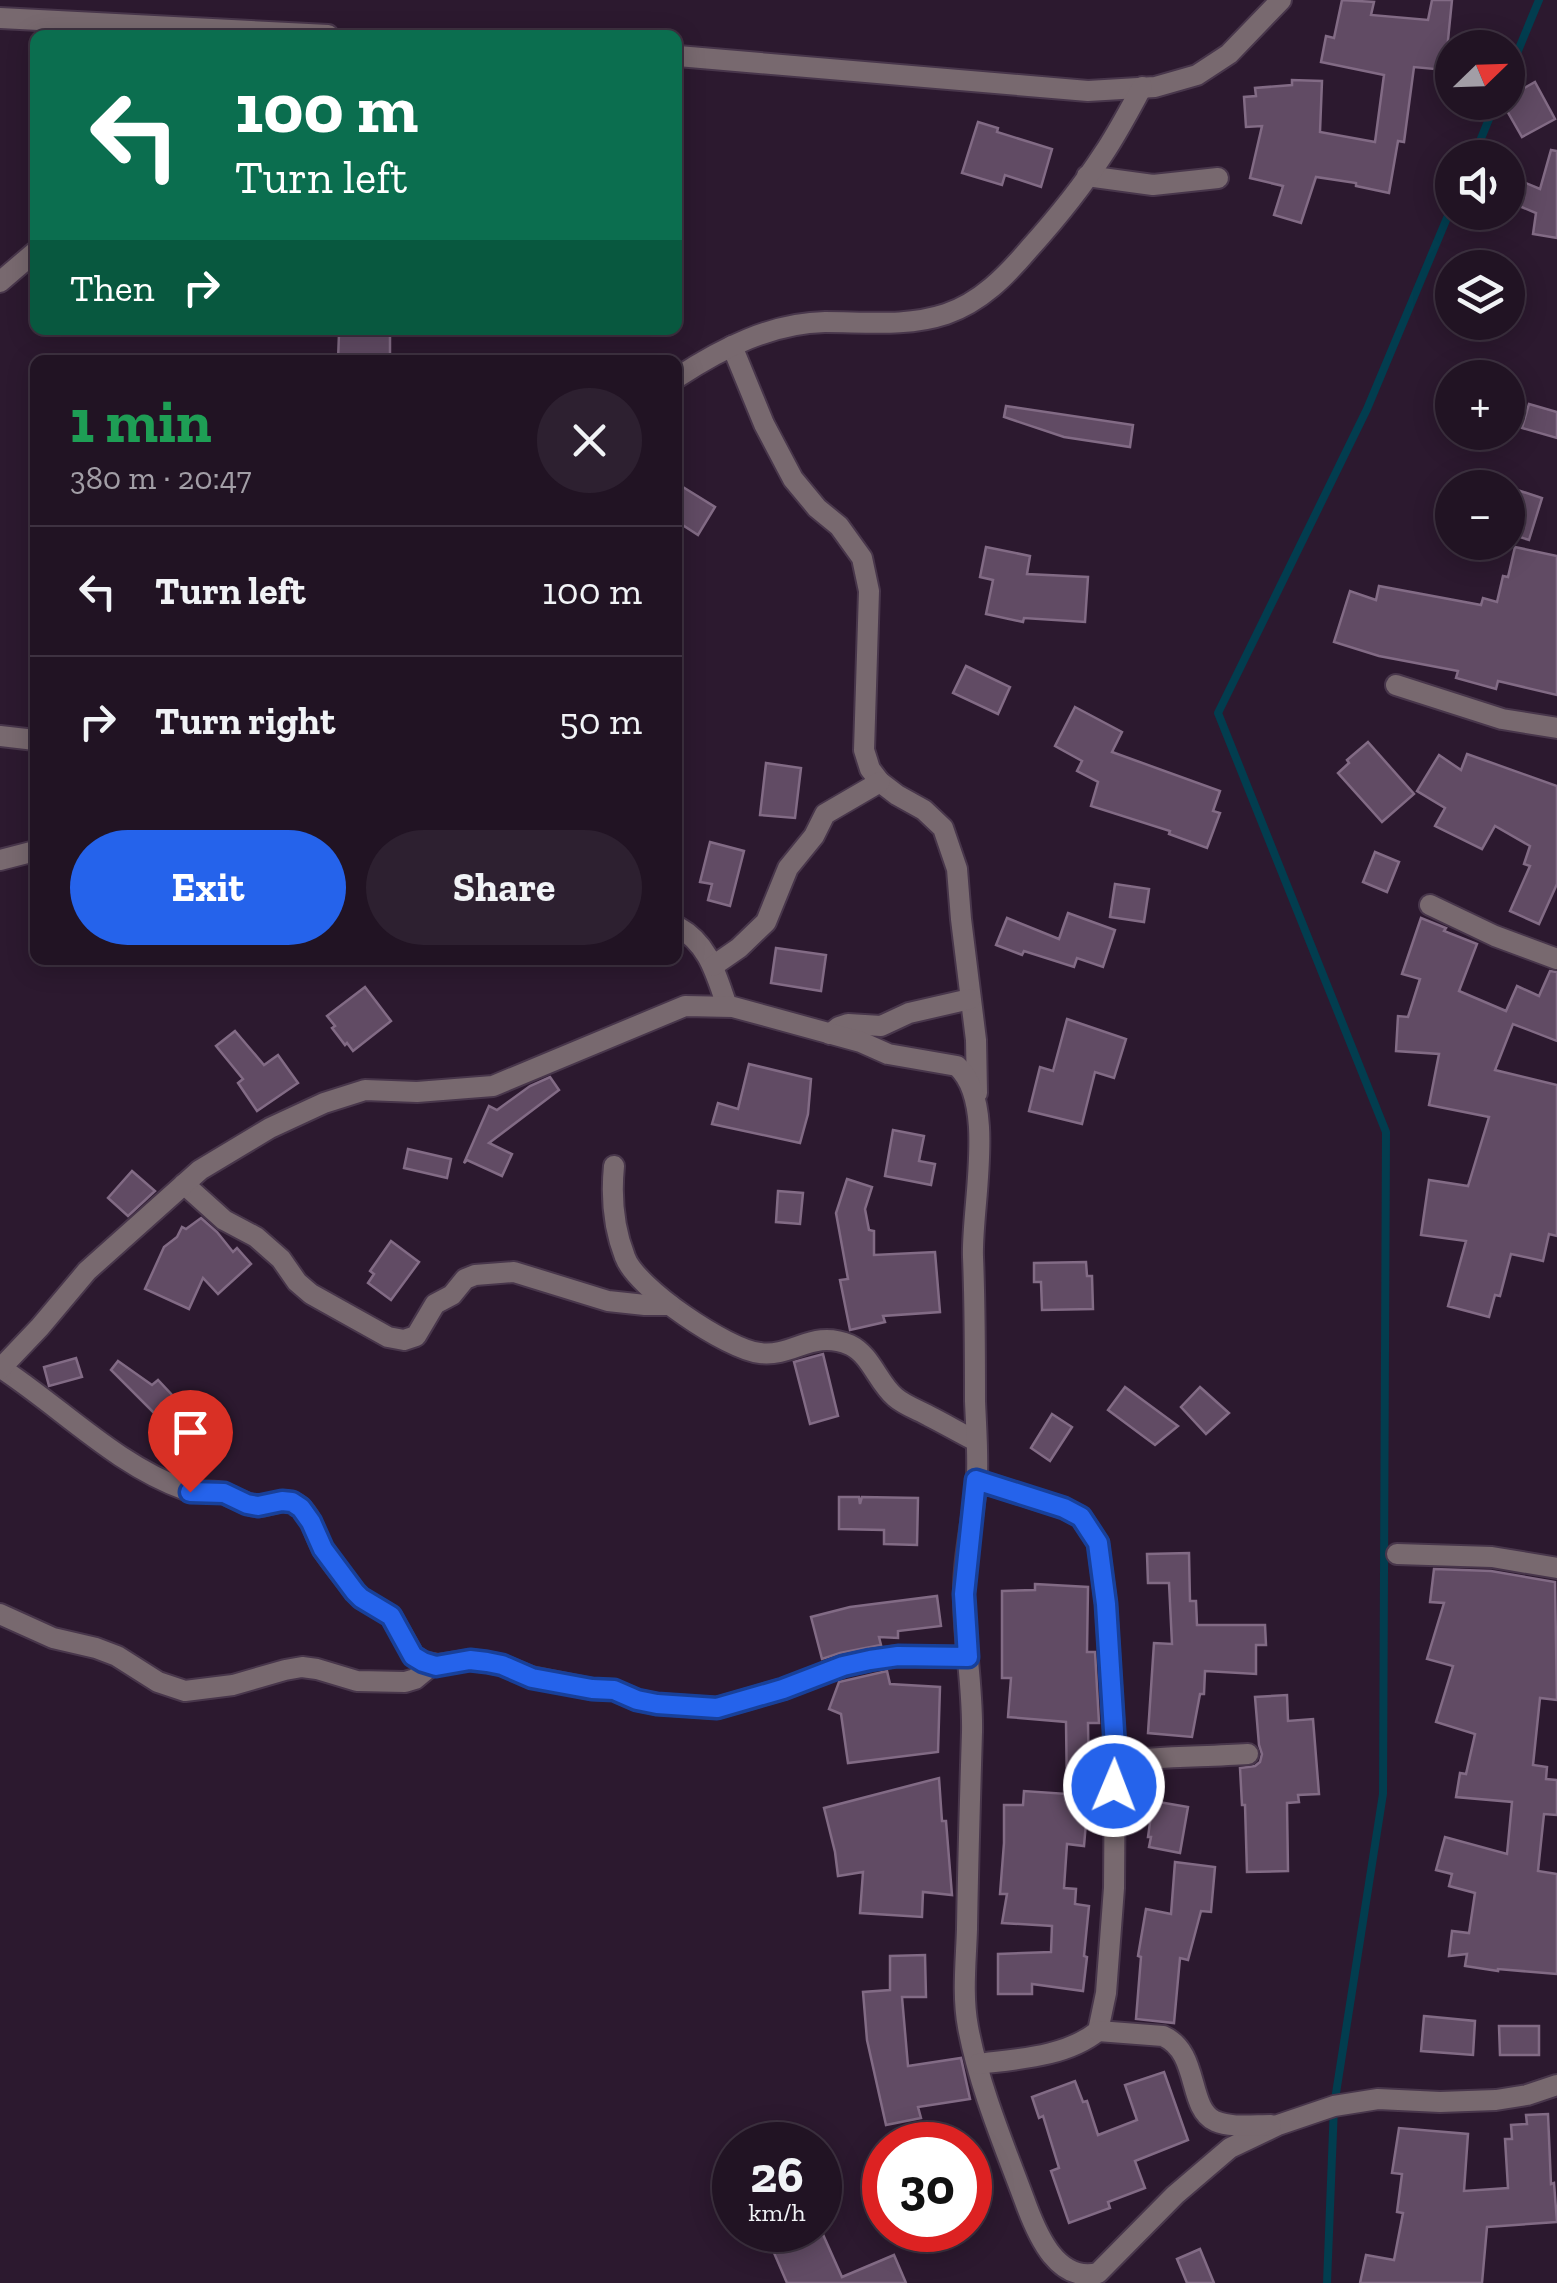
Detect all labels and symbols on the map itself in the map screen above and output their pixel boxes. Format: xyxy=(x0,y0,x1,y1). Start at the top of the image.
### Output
north arrow xyxy=(1435,30,1525,120)
pin xyxy=(148,1390,233,1493)
position arrow xyxy=(1062,1734,1166,1838)
speed limit sign: 30 xyxy=(862,2122,992,2252)

